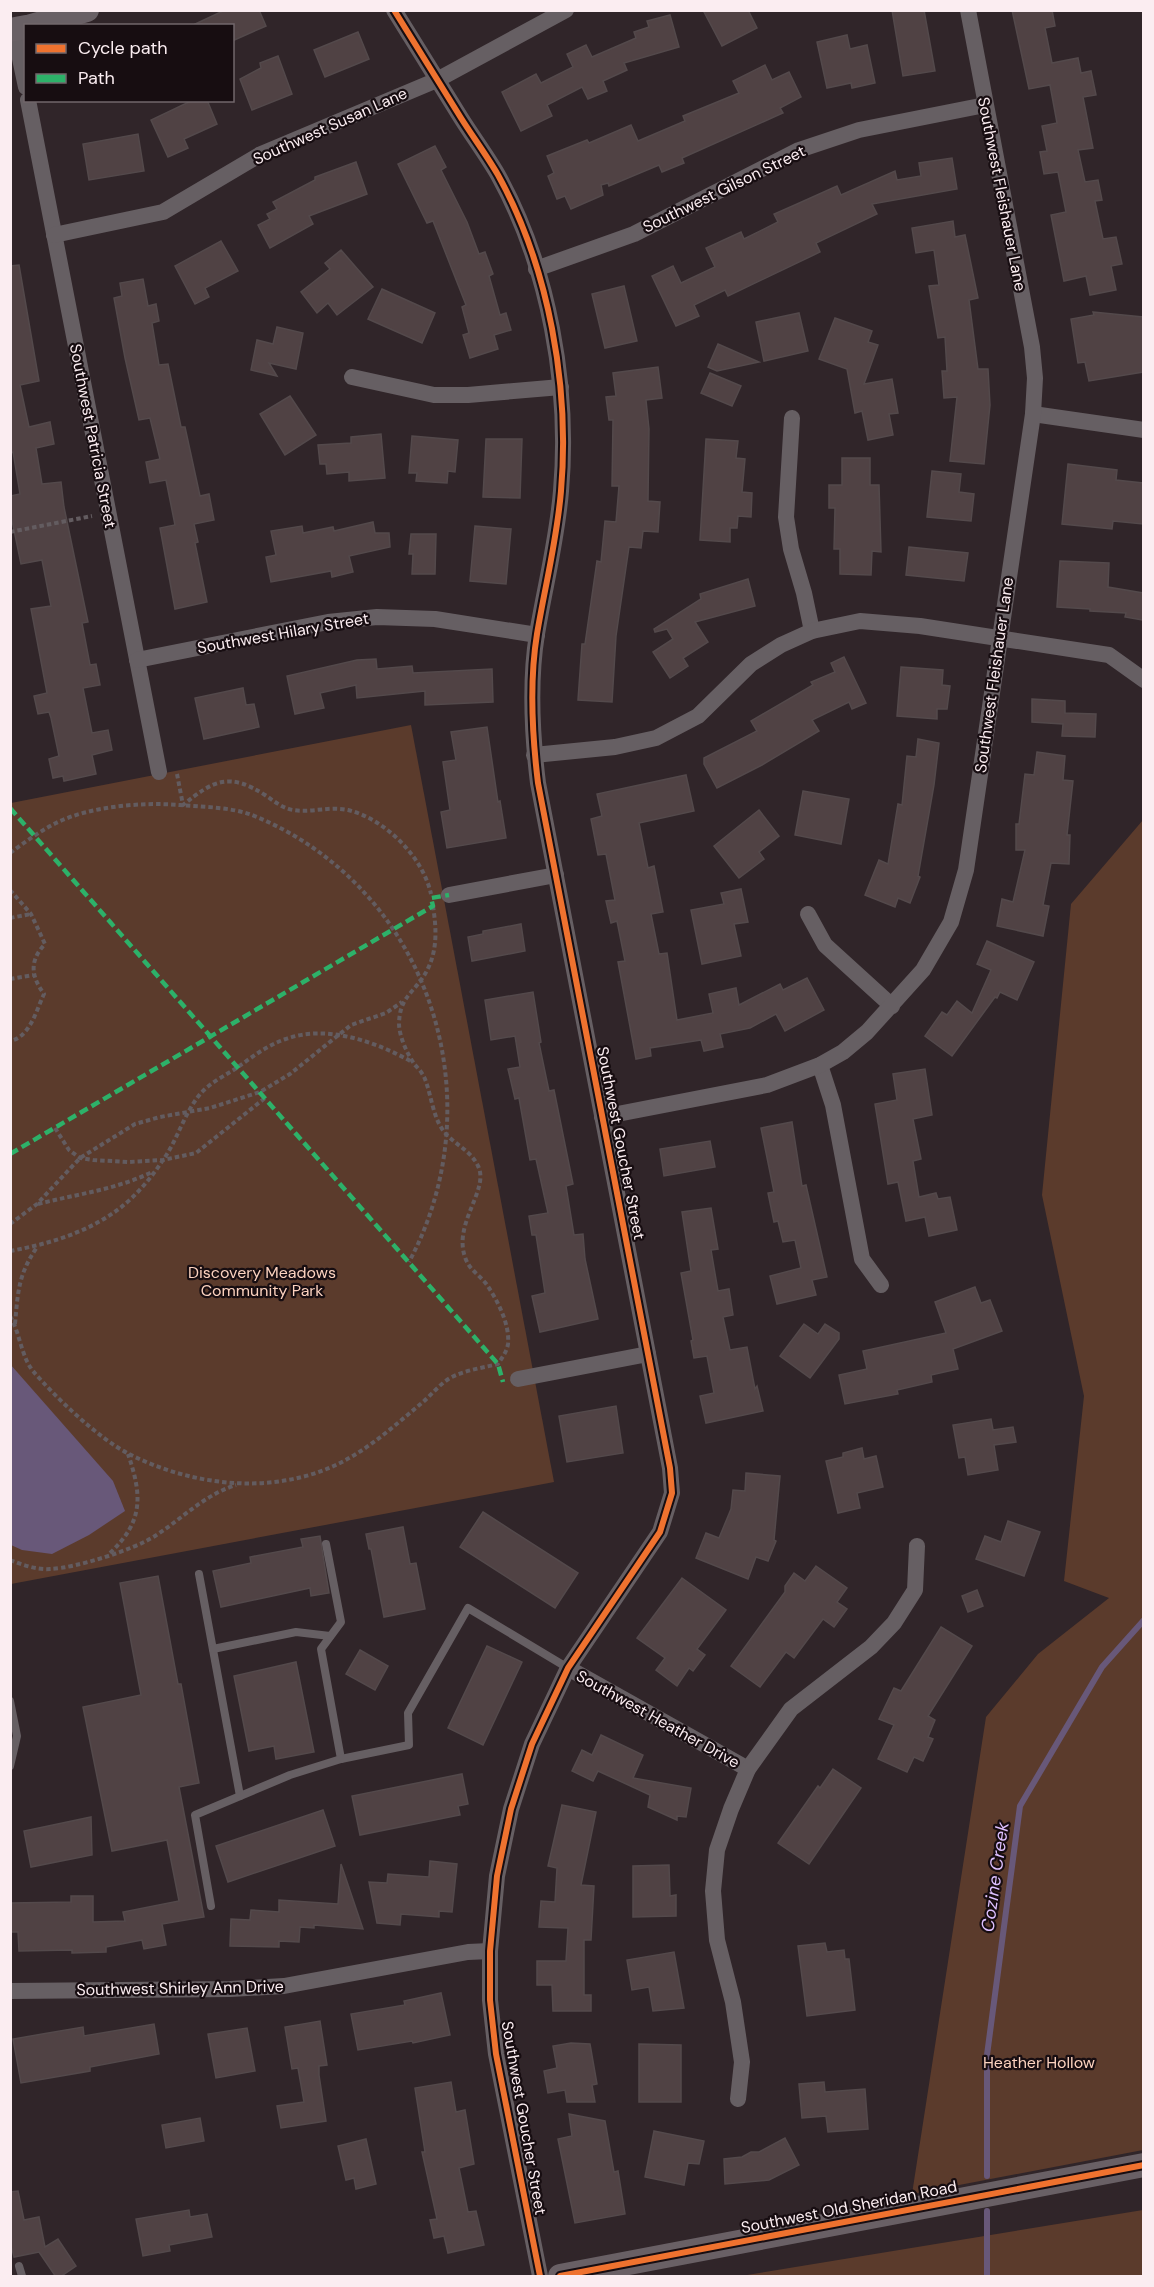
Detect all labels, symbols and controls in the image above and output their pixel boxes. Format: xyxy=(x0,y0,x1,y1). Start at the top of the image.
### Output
legend xyxy=(24,24,234,102)
text: Cycle path xyxy=(78,36,168,60)
text: Path xyxy=(78,66,115,90)
street label: Southwest Susan Lane xyxy=(250,83,410,169)
street label: Southwest Fleishauer Lane xyxy=(973,95,1031,293)
street label: Southwest Gilson Street xyxy=(639,140,809,238)
street label: Southwest Patricia Street xyxy=(65,342,121,530)
street label: Southwest Fleishauer Lane xyxy=(970,576,1018,774)
street label: Southwest Hilary Street xyxy=(195,608,371,658)
street label: Southwest Goucher Street xyxy=(592,1045,650,1241)
park label: Discovery Meadows Community Park xyxy=(188,1262,336,1301)
street label: Southwest Heather Drive xyxy=(573,1665,743,1773)
water label: Cozine Creek xyxy=(975,1820,1015,1934)
street label: Southwest Shirley Ann Drive xyxy=(76,1976,284,2000)
street label: Southwest Goucher Street xyxy=(497,2019,551,2217)
park label: Heather Hollow xyxy=(983,2052,1095,2073)
street label: Southwest Old Sheridan Road xyxy=(739,2176,959,2238)

